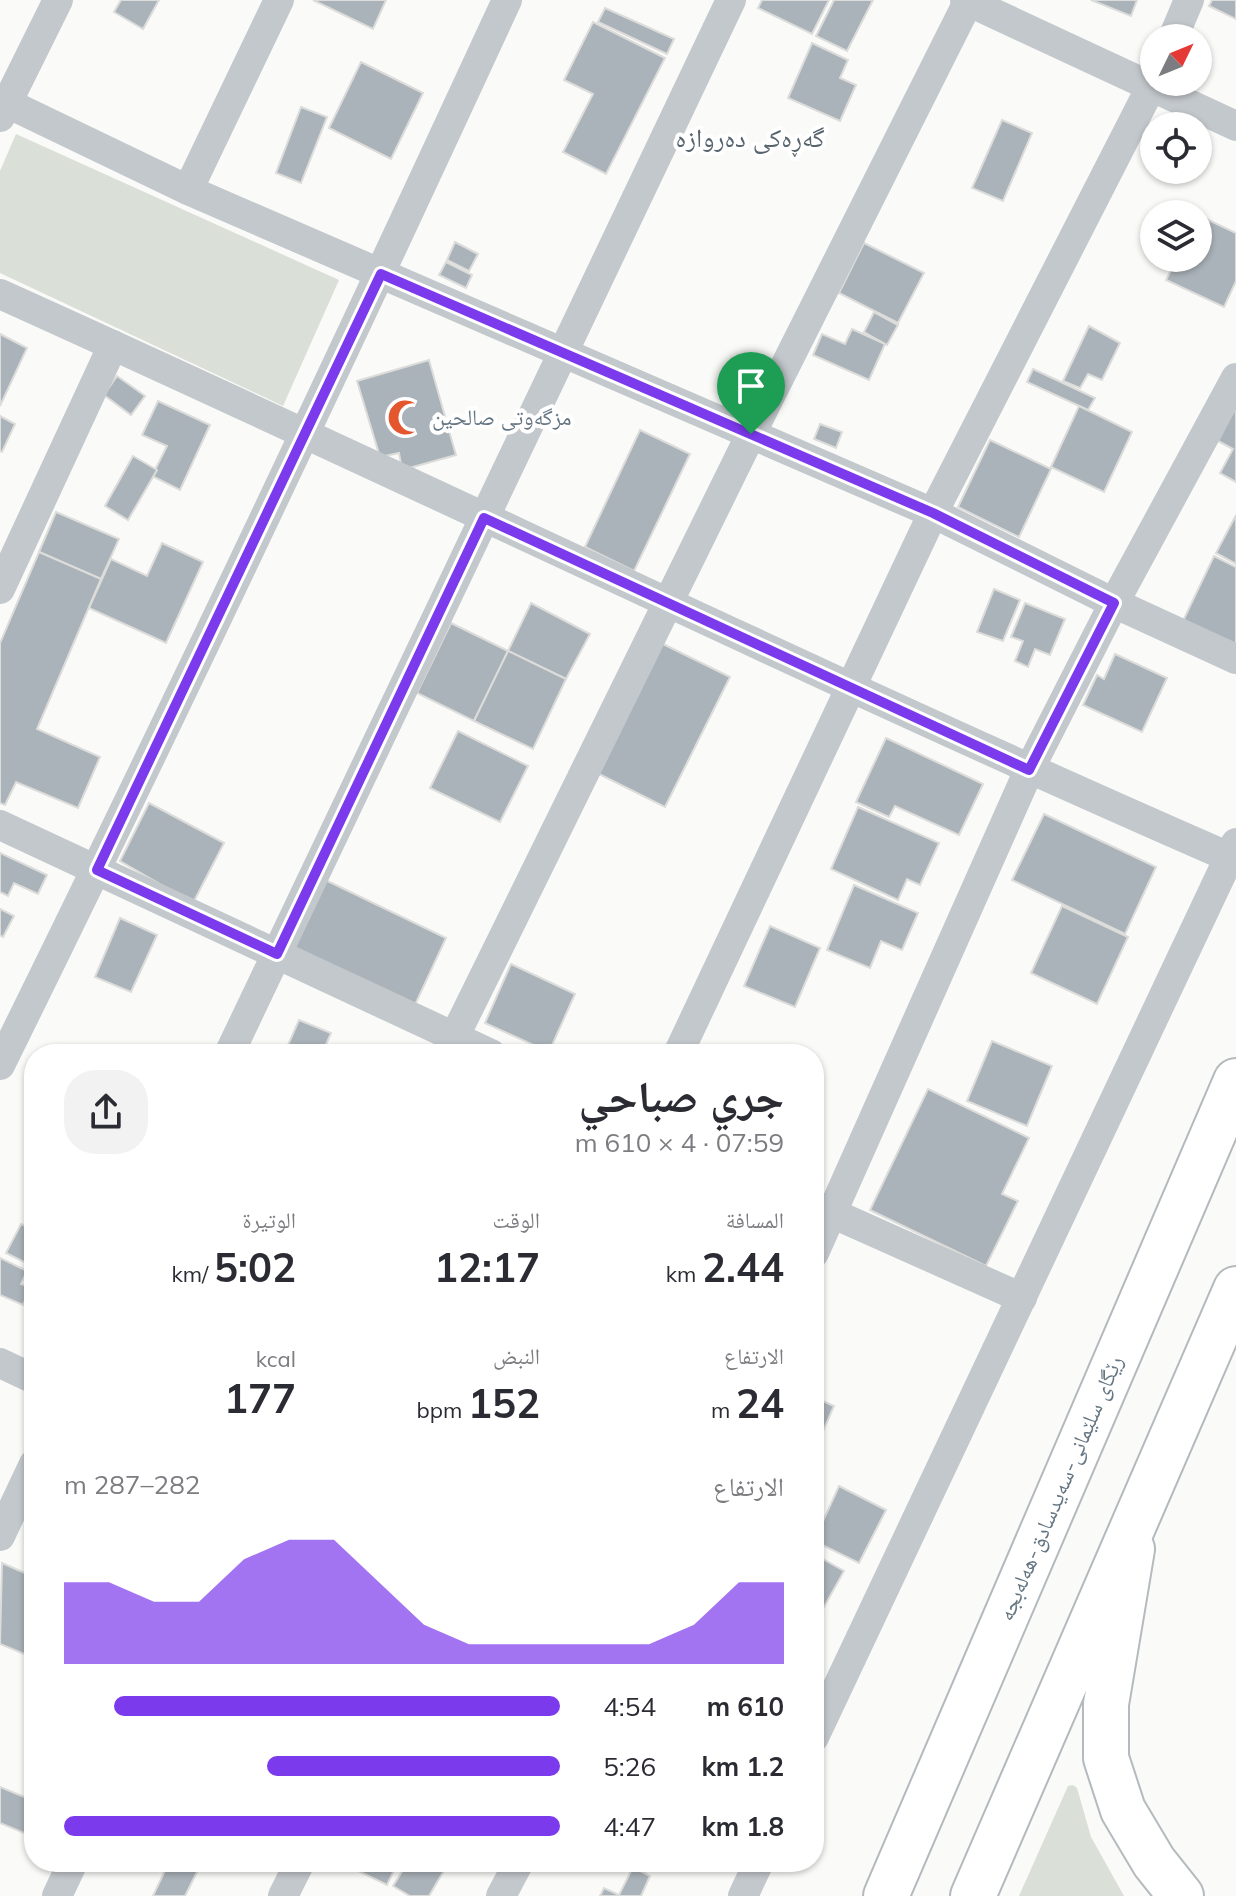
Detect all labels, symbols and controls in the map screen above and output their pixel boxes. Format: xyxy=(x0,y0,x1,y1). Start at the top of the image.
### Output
north arrow xyxy=(1140,24,1212,96)
map controls xyxy=(1140,24,1212,272)
button: locate xyxy=(1140,112,1212,184)
district label: گەڕەکی دەروازە xyxy=(675,121,825,157)
button: layers xyxy=(1140,200,1212,272)
pin xyxy=(717,352,785,434)
icon: arrive xyxy=(729,364,773,408)
mosque icon: مزگەوتی صالحین xyxy=(387,398,425,436)
place label: مزگەوتی صالحین xyxy=(432,403,572,431)
text: جري صباحي xyxy=(579,1068,784,1123)
button: share xyxy=(64,1070,148,1154)
text: 07:59 · 4 × 610 m xyxy=(575,1126,784,1159)
text: الوتيرة xyxy=(242,1206,296,1234)
text: الوقت xyxy=(493,1206,540,1234)
text: المسافة xyxy=(726,1206,784,1234)
text: 5:02 xyxy=(214,1242,296,1292)
text: 12:17 xyxy=(434,1242,540,1292)
text: 2.44 xyxy=(702,1242,784,1292)
text: /km xyxy=(171,1260,214,1288)
text: km xyxy=(666,1260,702,1288)
text: النبض xyxy=(493,1342,540,1370)
text: الارتفاع xyxy=(724,1342,784,1370)
text: kcal xyxy=(256,1345,296,1373)
street label: رێگای سلێمانی-سەیدسادق-هەلەبجە xyxy=(991,1351,1129,1625)
text: 177 xyxy=(224,1373,296,1423)
text: 152 xyxy=(468,1378,540,1428)
text: 24 xyxy=(736,1378,784,1428)
text: bpm xyxy=(417,1396,468,1424)
text: m xyxy=(711,1396,736,1424)
text: 282–287 m xyxy=(64,1468,200,1501)
text: الارتفاع xyxy=(713,1470,784,1503)
text: 4:54 xyxy=(603,1690,656,1723)
text: 610 m xyxy=(707,1690,784,1723)
text: 5:26 xyxy=(603,1750,656,1783)
text: 1.2 km xyxy=(701,1750,784,1783)
text: 4:47 xyxy=(603,1810,656,1843)
text: 1.8 km xyxy=(701,1810,784,1843)

